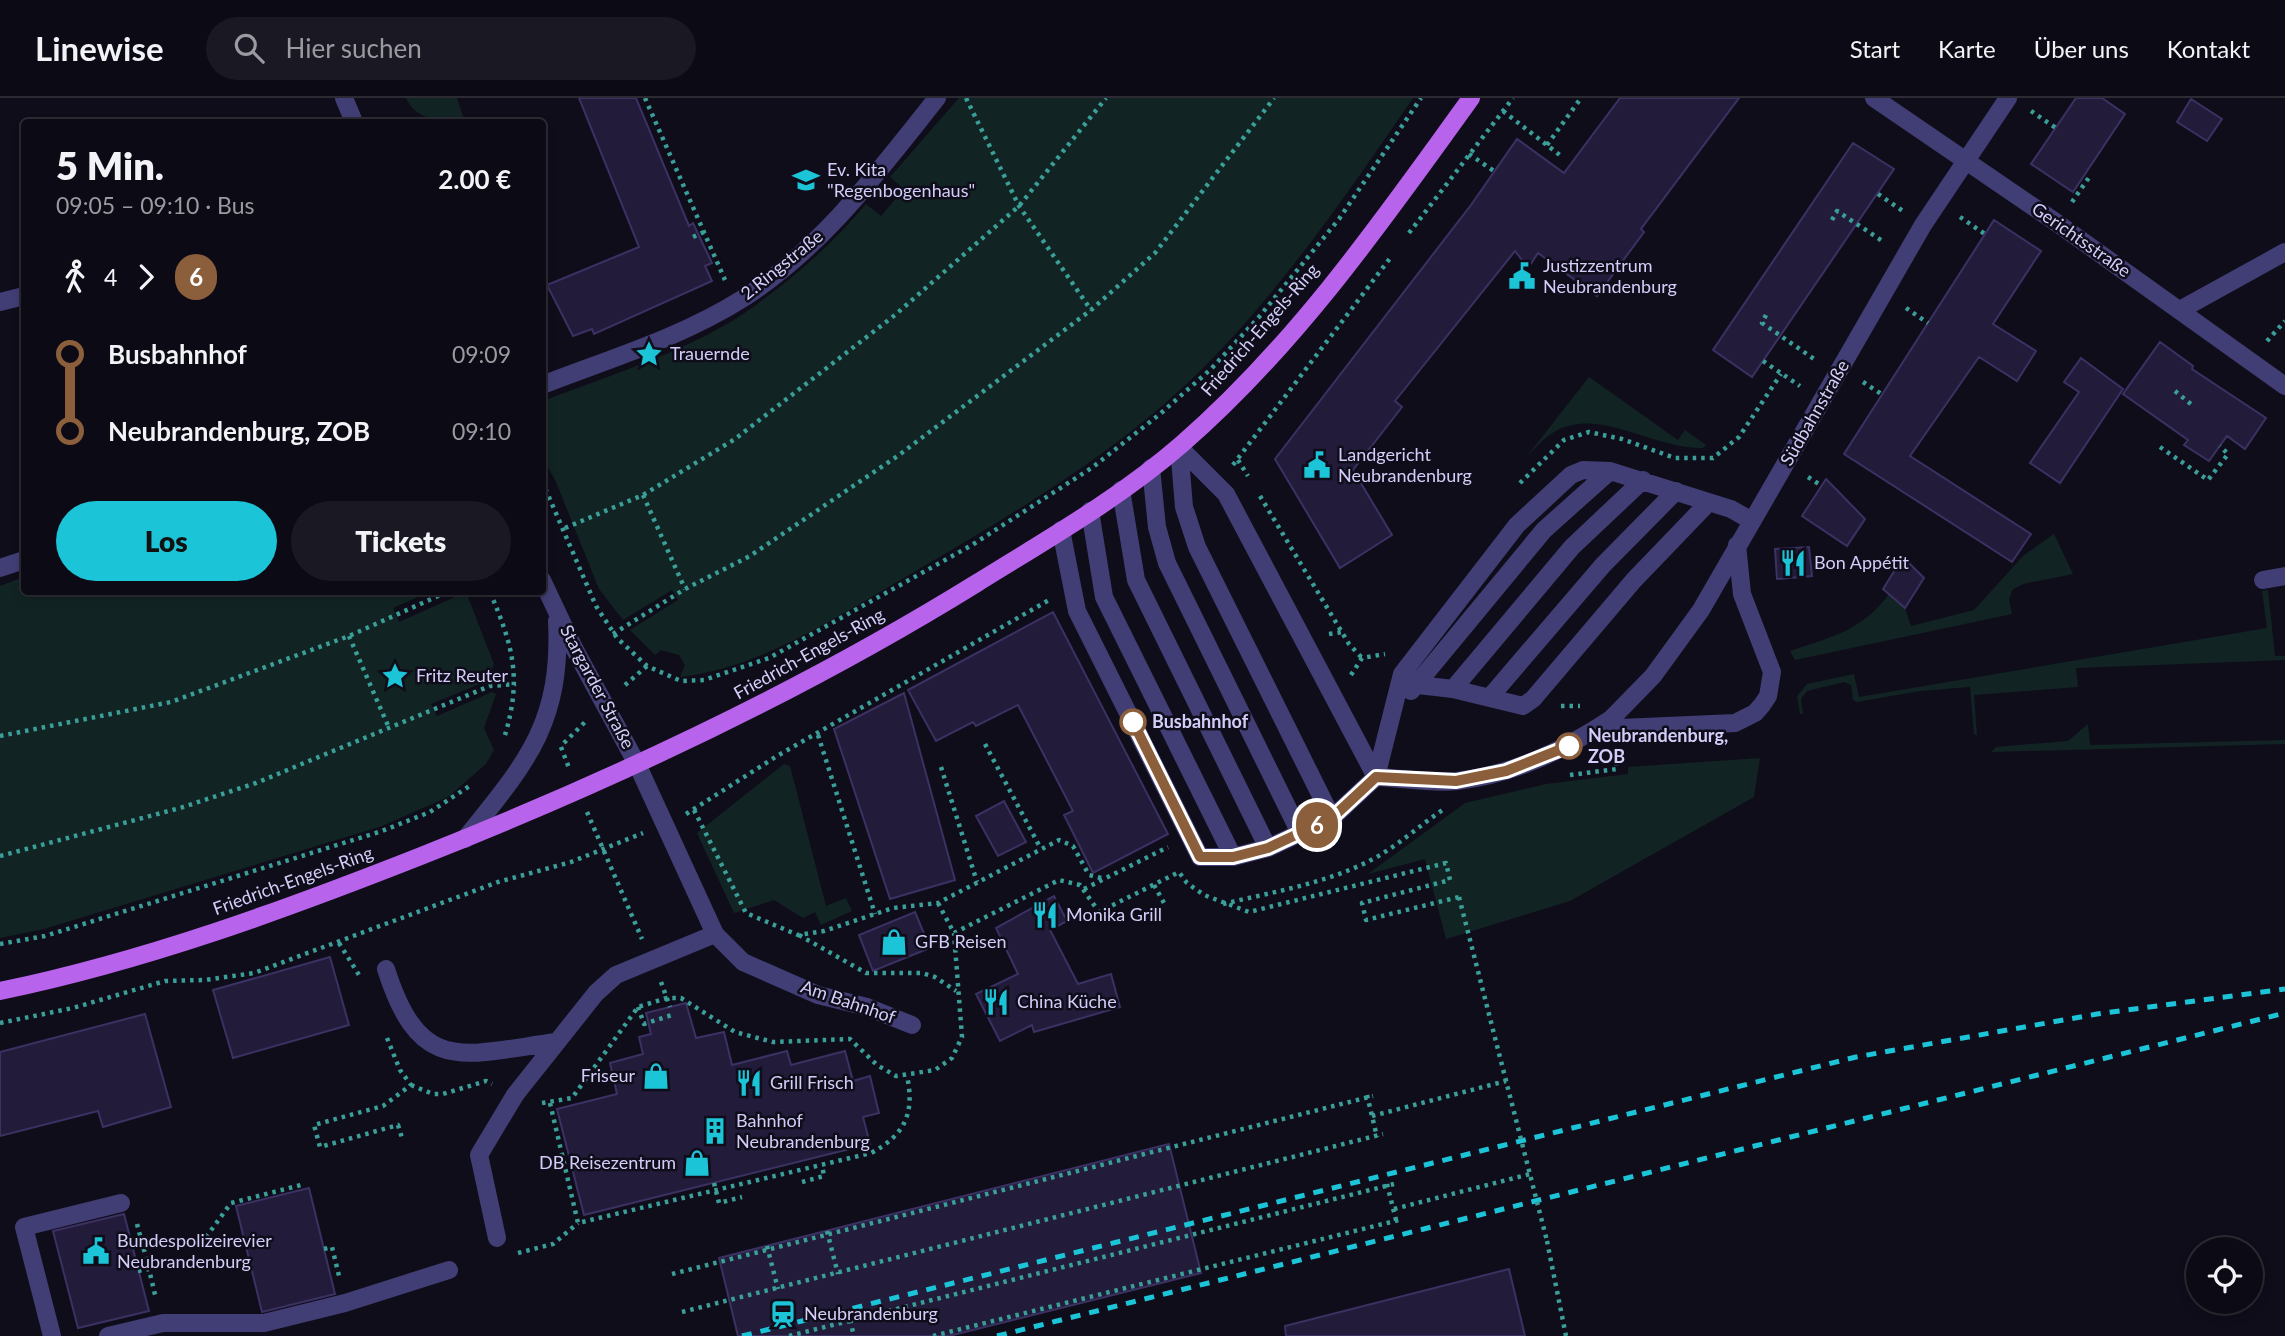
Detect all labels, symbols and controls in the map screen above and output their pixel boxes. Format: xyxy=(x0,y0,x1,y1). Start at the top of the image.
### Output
search box xyxy=(206,17,696,80)
text: Linewise xyxy=(35,28,164,68)
icon: search xyxy=(230,29,268,67)
text: Hier suchen xyxy=(286,32,422,64)
text: Start xyxy=(1850,34,1900,63)
text: Karte xyxy=(1938,34,1996,63)
text: Über uns xyxy=(2034,34,2129,63)
text: Kontakt xyxy=(2167,34,2250,63)
text: 5 Min. xyxy=(56,142,164,188)
place label: Ev. Kita "Regenbogenhaus" xyxy=(827,158,975,201)
text: 2.00 € xyxy=(438,163,511,195)
school or university icon: Ev. Kita "Regenbogenhaus" xyxy=(791,165,821,195)
text: 09:05 – 09:10 · Bus xyxy=(56,191,255,219)
street label: Gerichtsstraße xyxy=(2028,197,2135,281)
street label: 2.Ringstraße xyxy=(736,224,827,304)
place label: Justizzentrum Neubrandenburg xyxy=(1543,254,1677,297)
icon: walk xyxy=(56,258,94,296)
icon: forward xyxy=(127,258,165,296)
street label: Friedrich-Engels-Ring xyxy=(1196,259,1323,400)
public building icon: Justizzentrum Neubrandenburg xyxy=(1507,261,1537,291)
text: 6 xyxy=(189,262,203,291)
text: 4 xyxy=(104,263,117,291)
text: Busbahnhof xyxy=(108,338,247,370)
place icon: Trauernde xyxy=(634,339,664,369)
text: 09:09 xyxy=(452,340,511,368)
place label: Trauernde xyxy=(670,342,750,364)
street label: Südbahnstraße xyxy=(1775,356,1853,469)
text: Neubrandenburg, ZOB xyxy=(108,415,370,447)
text: 09:10 xyxy=(452,417,511,445)
place label: Landgericht Neubrandenburg xyxy=(1338,443,1472,486)
public building icon: Landgericht Neubrandenburg xyxy=(1302,450,1332,480)
button: Los xyxy=(56,501,277,581)
button: Tickets xyxy=(291,501,511,581)
restaurant icon: Bon Appétit xyxy=(1778,548,1808,578)
place label: Bon Appétit xyxy=(1814,551,1910,573)
street label: Friedrich-Engels-Ring xyxy=(729,603,888,704)
street label: Stargarder Straße xyxy=(556,621,640,752)
place icon: Fritz Reuter xyxy=(380,661,410,691)
place label: Fritz Reuter xyxy=(416,664,509,686)
marker: Busbahnhof xyxy=(1120,709,1146,735)
place label: Busbahnhof xyxy=(1152,710,1249,732)
place label: Neubrandenburg, ZOB xyxy=(1588,724,1728,767)
marker: Neubrandenburg, ZOB xyxy=(1556,733,1582,759)
line badge: 6 xyxy=(1294,802,1340,848)
text: 6 xyxy=(1310,810,1324,839)
street label: Friedrich-Engels-Ring xyxy=(210,841,376,919)
restaurant icon: Monika Grill xyxy=(1030,900,1060,930)
place label: Monika Grill xyxy=(1066,903,1162,925)
shop icon: GFB Reisen xyxy=(879,927,909,957)
place label: GFB Reisen xyxy=(915,930,1006,952)
street label: Am Bahnhof xyxy=(798,975,899,1028)
restaurant icon: China Küche xyxy=(981,987,1011,1017)
place label: China Küche xyxy=(1017,990,1117,1012)
shop icon: Friseur xyxy=(641,1061,671,1091)
place label: Friseur xyxy=(581,1064,635,1086)
restaurant icon: Grill Frisch xyxy=(734,1068,764,1098)
place label: Grill Frisch xyxy=(770,1071,854,1093)
place label: Bahnhof Neubrandenburg xyxy=(736,1109,870,1152)
building icon: Bahnhof Neubrandenburg xyxy=(700,1116,730,1146)
shop icon: DB Reisezentrum xyxy=(682,1148,712,1178)
place label: DB Reisezentrum xyxy=(539,1151,676,1173)
place label: Bundespolizeirevier Neubrandenburg xyxy=(117,1229,272,1272)
public building icon: Bundespolizeirevier Neubrandenburg xyxy=(81,1236,111,1266)
map controls xyxy=(2186,1237,2263,1314)
button: locate xyxy=(2186,1237,2263,1314)
station icon: Neubrandenburg xyxy=(768,1299,798,1329)
place label: Neubrandenburg xyxy=(804,1302,938,1324)

